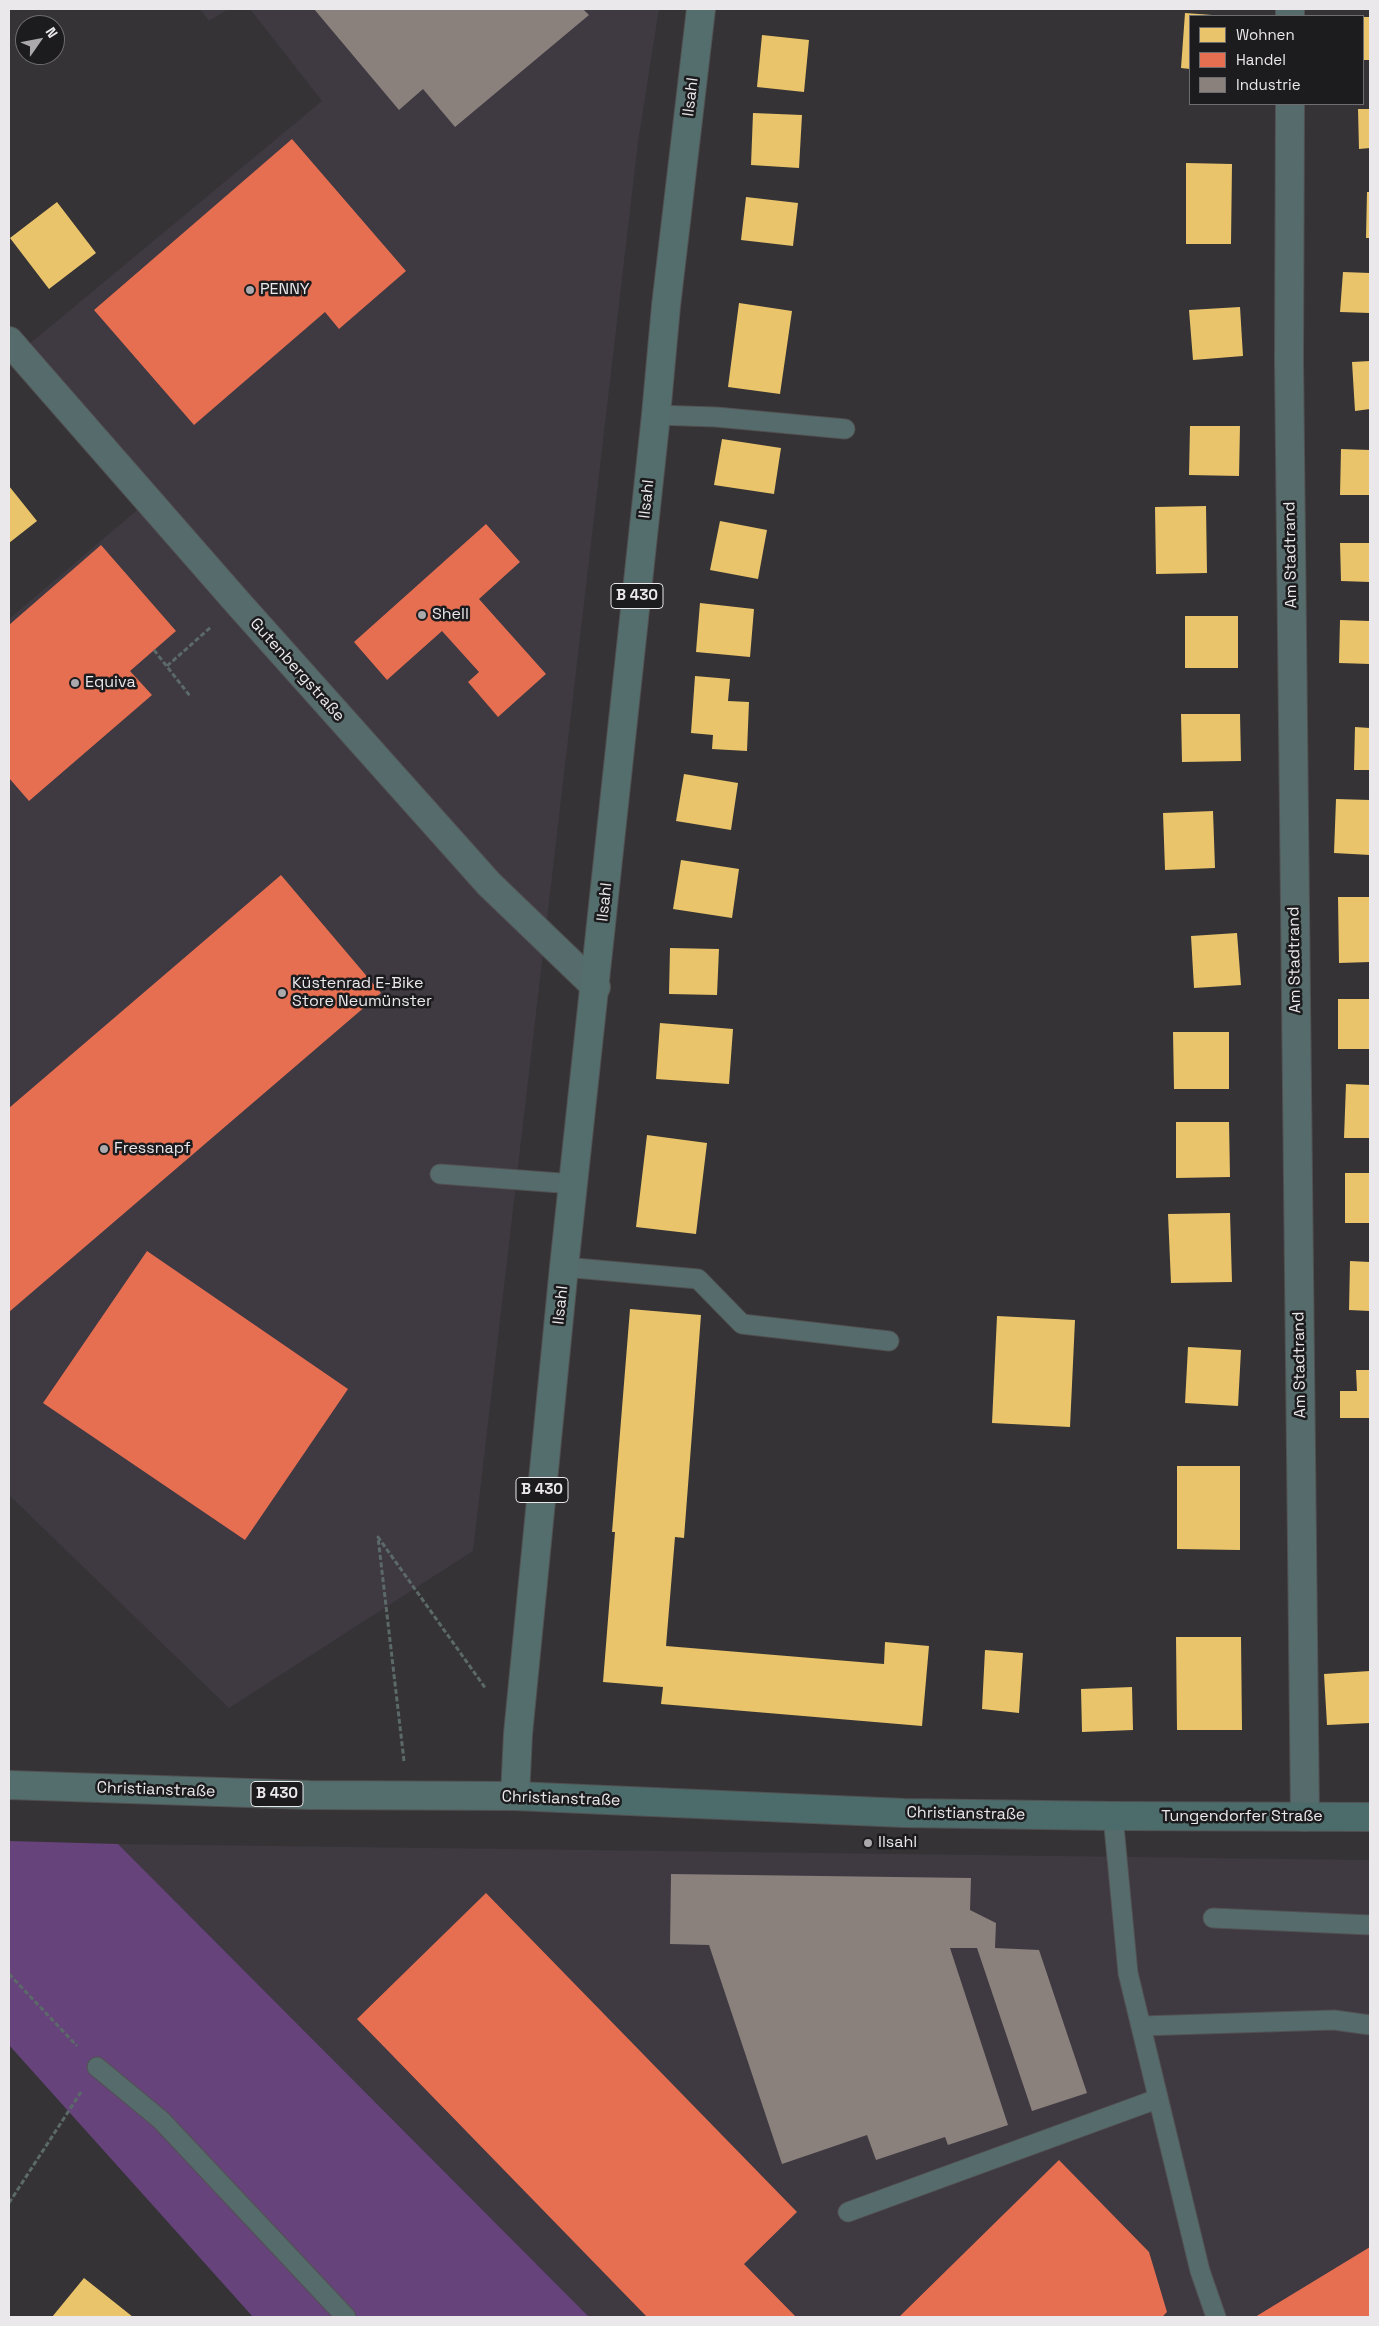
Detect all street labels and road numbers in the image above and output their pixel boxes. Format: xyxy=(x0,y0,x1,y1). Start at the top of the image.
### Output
street label: Ilsahl xyxy=(679,76,703,118)
street label: Ilsahl xyxy=(635,479,659,519)
street label: Am Stadtrand xyxy=(1280,501,1302,609)
road number: B 430 xyxy=(611,584,663,608)
street label: Gutenbergstraße xyxy=(246,614,348,726)
street label: Ilsahl xyxy=(593,882,617,922)
street label: Am Stadtrand xyxy=(1284,906,1306,1014)
street label: Ilsahl xyxy=(549,1285,573,1325)
street label: Am Stadtrand xyxy=(1289,1311,1311,1419)
road number: B 430 xyxy=(516,1478,568,1502)
street label: Christianstraße xyxy=(96,1778,216,1802)
road number: B 430 xyxy=(251,1782,303,1806)
street label: Christianstraße xyxy=(501,1787,621,1811)
street label: Christianstraße xyxy=(907,1803,1025,1825)
street label: Tungendorfer Straße xyxy=(1161,1807,1323,1827)

